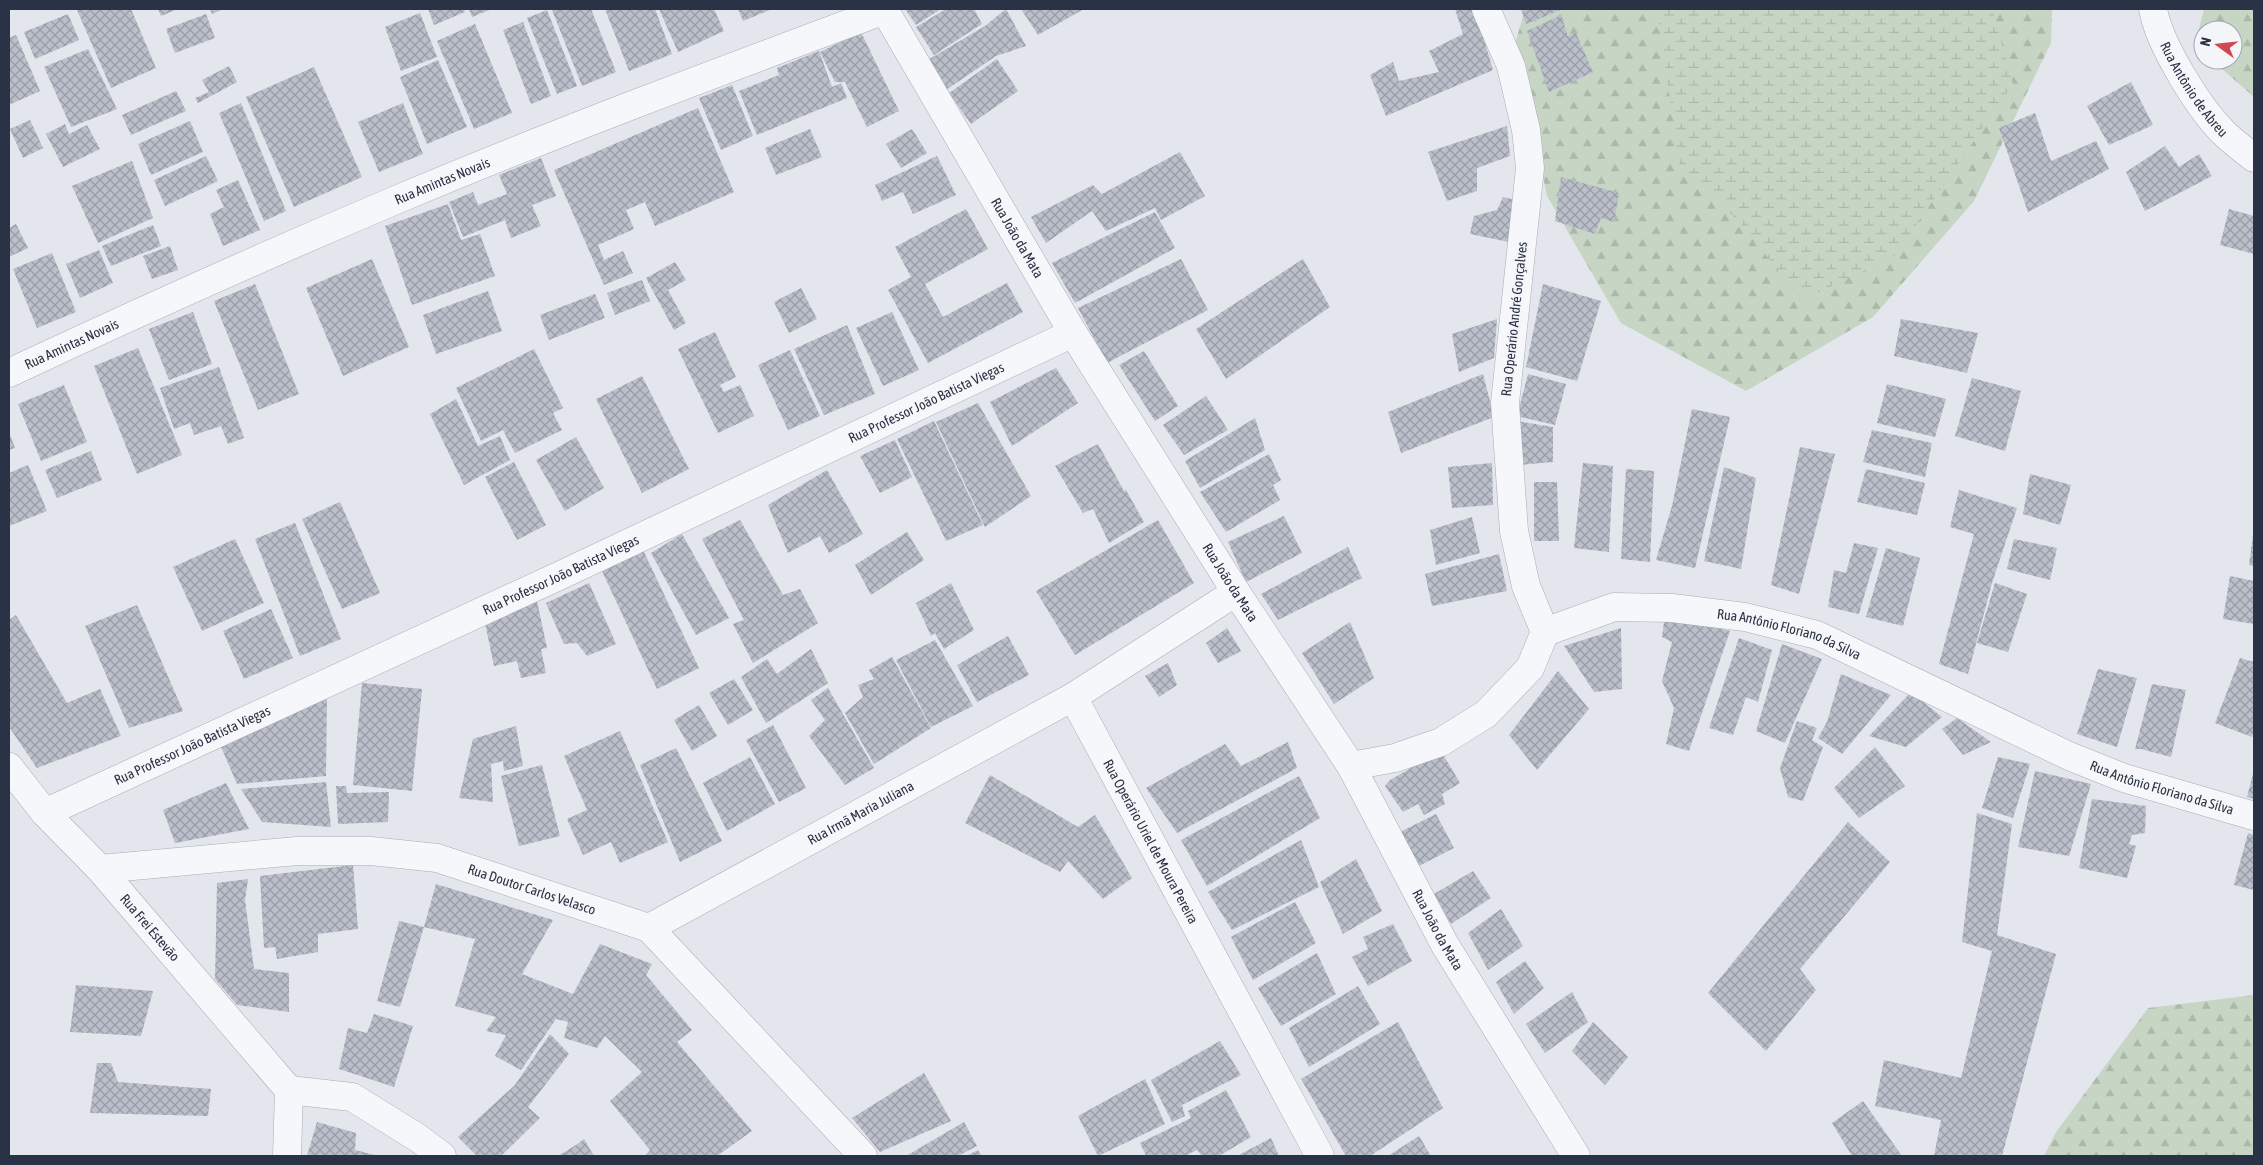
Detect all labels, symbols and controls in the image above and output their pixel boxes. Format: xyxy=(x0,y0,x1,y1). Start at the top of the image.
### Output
north arrow xyxy=(2193,20,2243,70)
text: N xyxy=(2197,36,2214,48)
street label: Rua Antônio de Abreu xyxy=(2157,39,2231,140)
street label: Rua Amintas Novais xyxy=(392,154,492,208)
street label: Rua João da Mata xyxy=(988,195,1047,281)
street label: Rua Operário André Gonçalves xyxy=(1498,241,1530,397)
street label: Rua Amintas Novais xyxy=(22,315,121,373)
street label: Rua Professor João Batista Viegas xyxy=(846,359,1006,446)
street label: Rua Professor João Batista Viegas xyxy=(480,531,641,618)
street label: Rua João da Mata xyxy=(1199,540,1261,625)
street label: Rua Antônio Floriano da Silva xyxy=(1716,606,1863,663)
street label: Rua Professor João Batista Viegas xyxy=(111,702,273,788)
street label: Rua Operário Uriel de Moura Pereira xyxy=(1100,757,1202,927)
street label: Rua Antônio Floriano da Silva xyxy=(2088,757,2236,818)
street label: Rua Irmã Maria Juliana xyxy=(805,777,916,848)
street label: Rua Doutor Carlos Velasco xyxy=(466,861,598,918)
street label: Rua João da Mata xyxy=(1409,887,1467,973)
street label: Rua Frei Estevão xyxy=(117,891,183,964)

